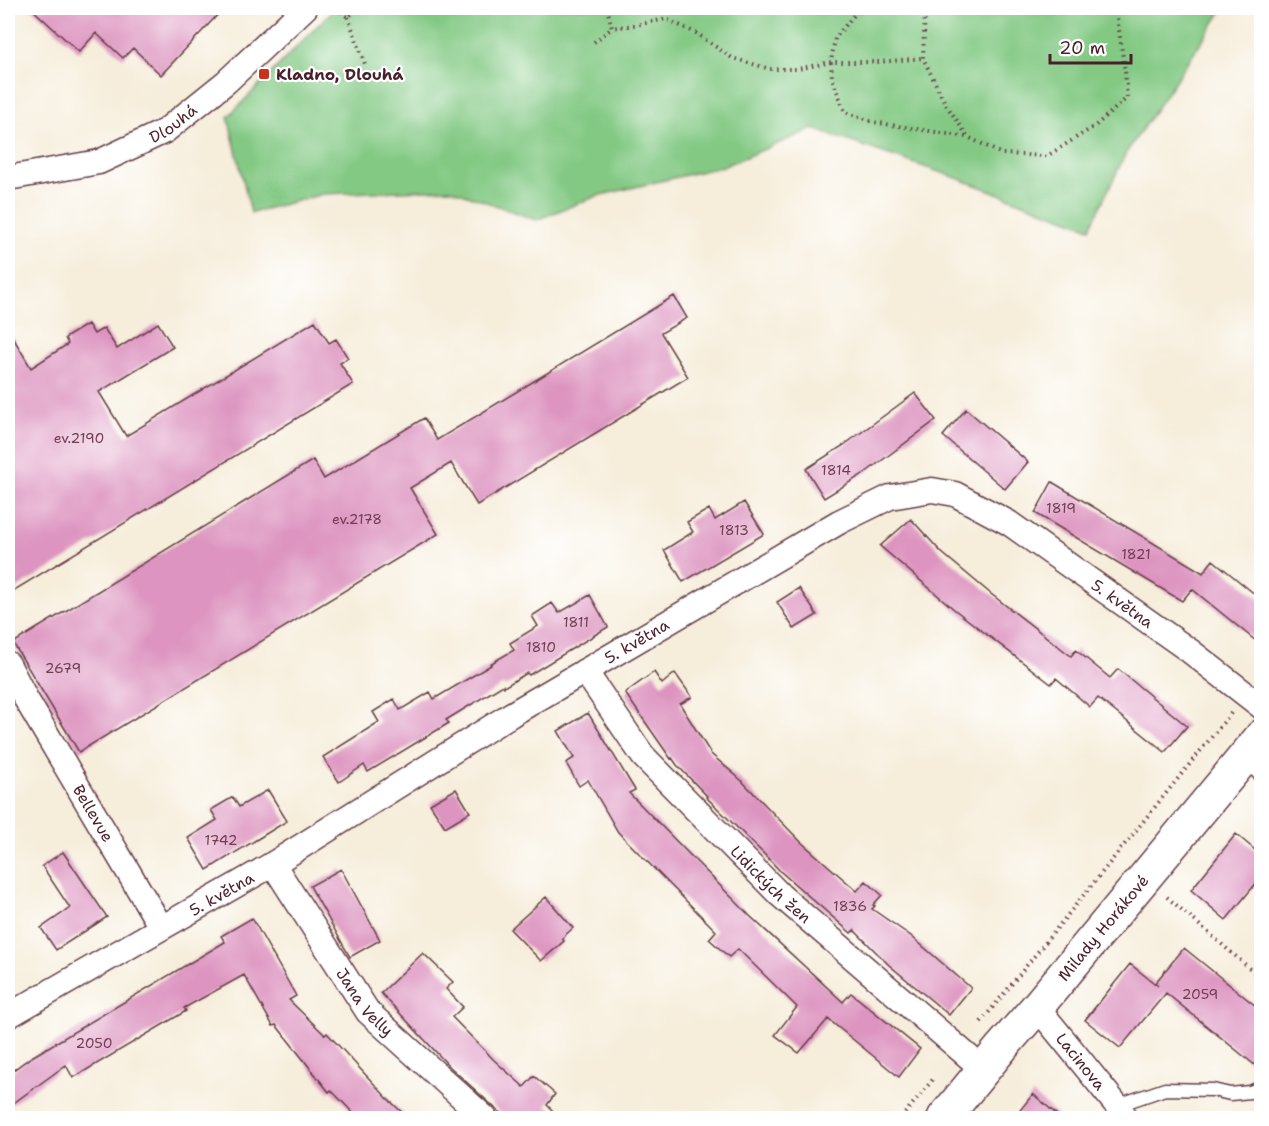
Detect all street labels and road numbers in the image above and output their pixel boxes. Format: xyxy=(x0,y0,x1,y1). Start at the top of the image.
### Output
street label: Dlouhá xyxy=(146,100,201,148)
street label: 5. května xyxy=(1087,575,1158,633)
street label: 5. května xyxy=(601,614,673,668)
street label: Bellevue xyxy=(68,781,118,846)
street label: Lidických žen xyxy=(726,841,815,928)
street label: 5. května xyxy=(185,867,258,921)
street label: Milady Horákové xyxy=(1053,870,1153,985)
street label: Jana Velly xyxy=(331,964,398,1041)
street label: Lacinova xyxy=(1051,1029,1110,1095)

